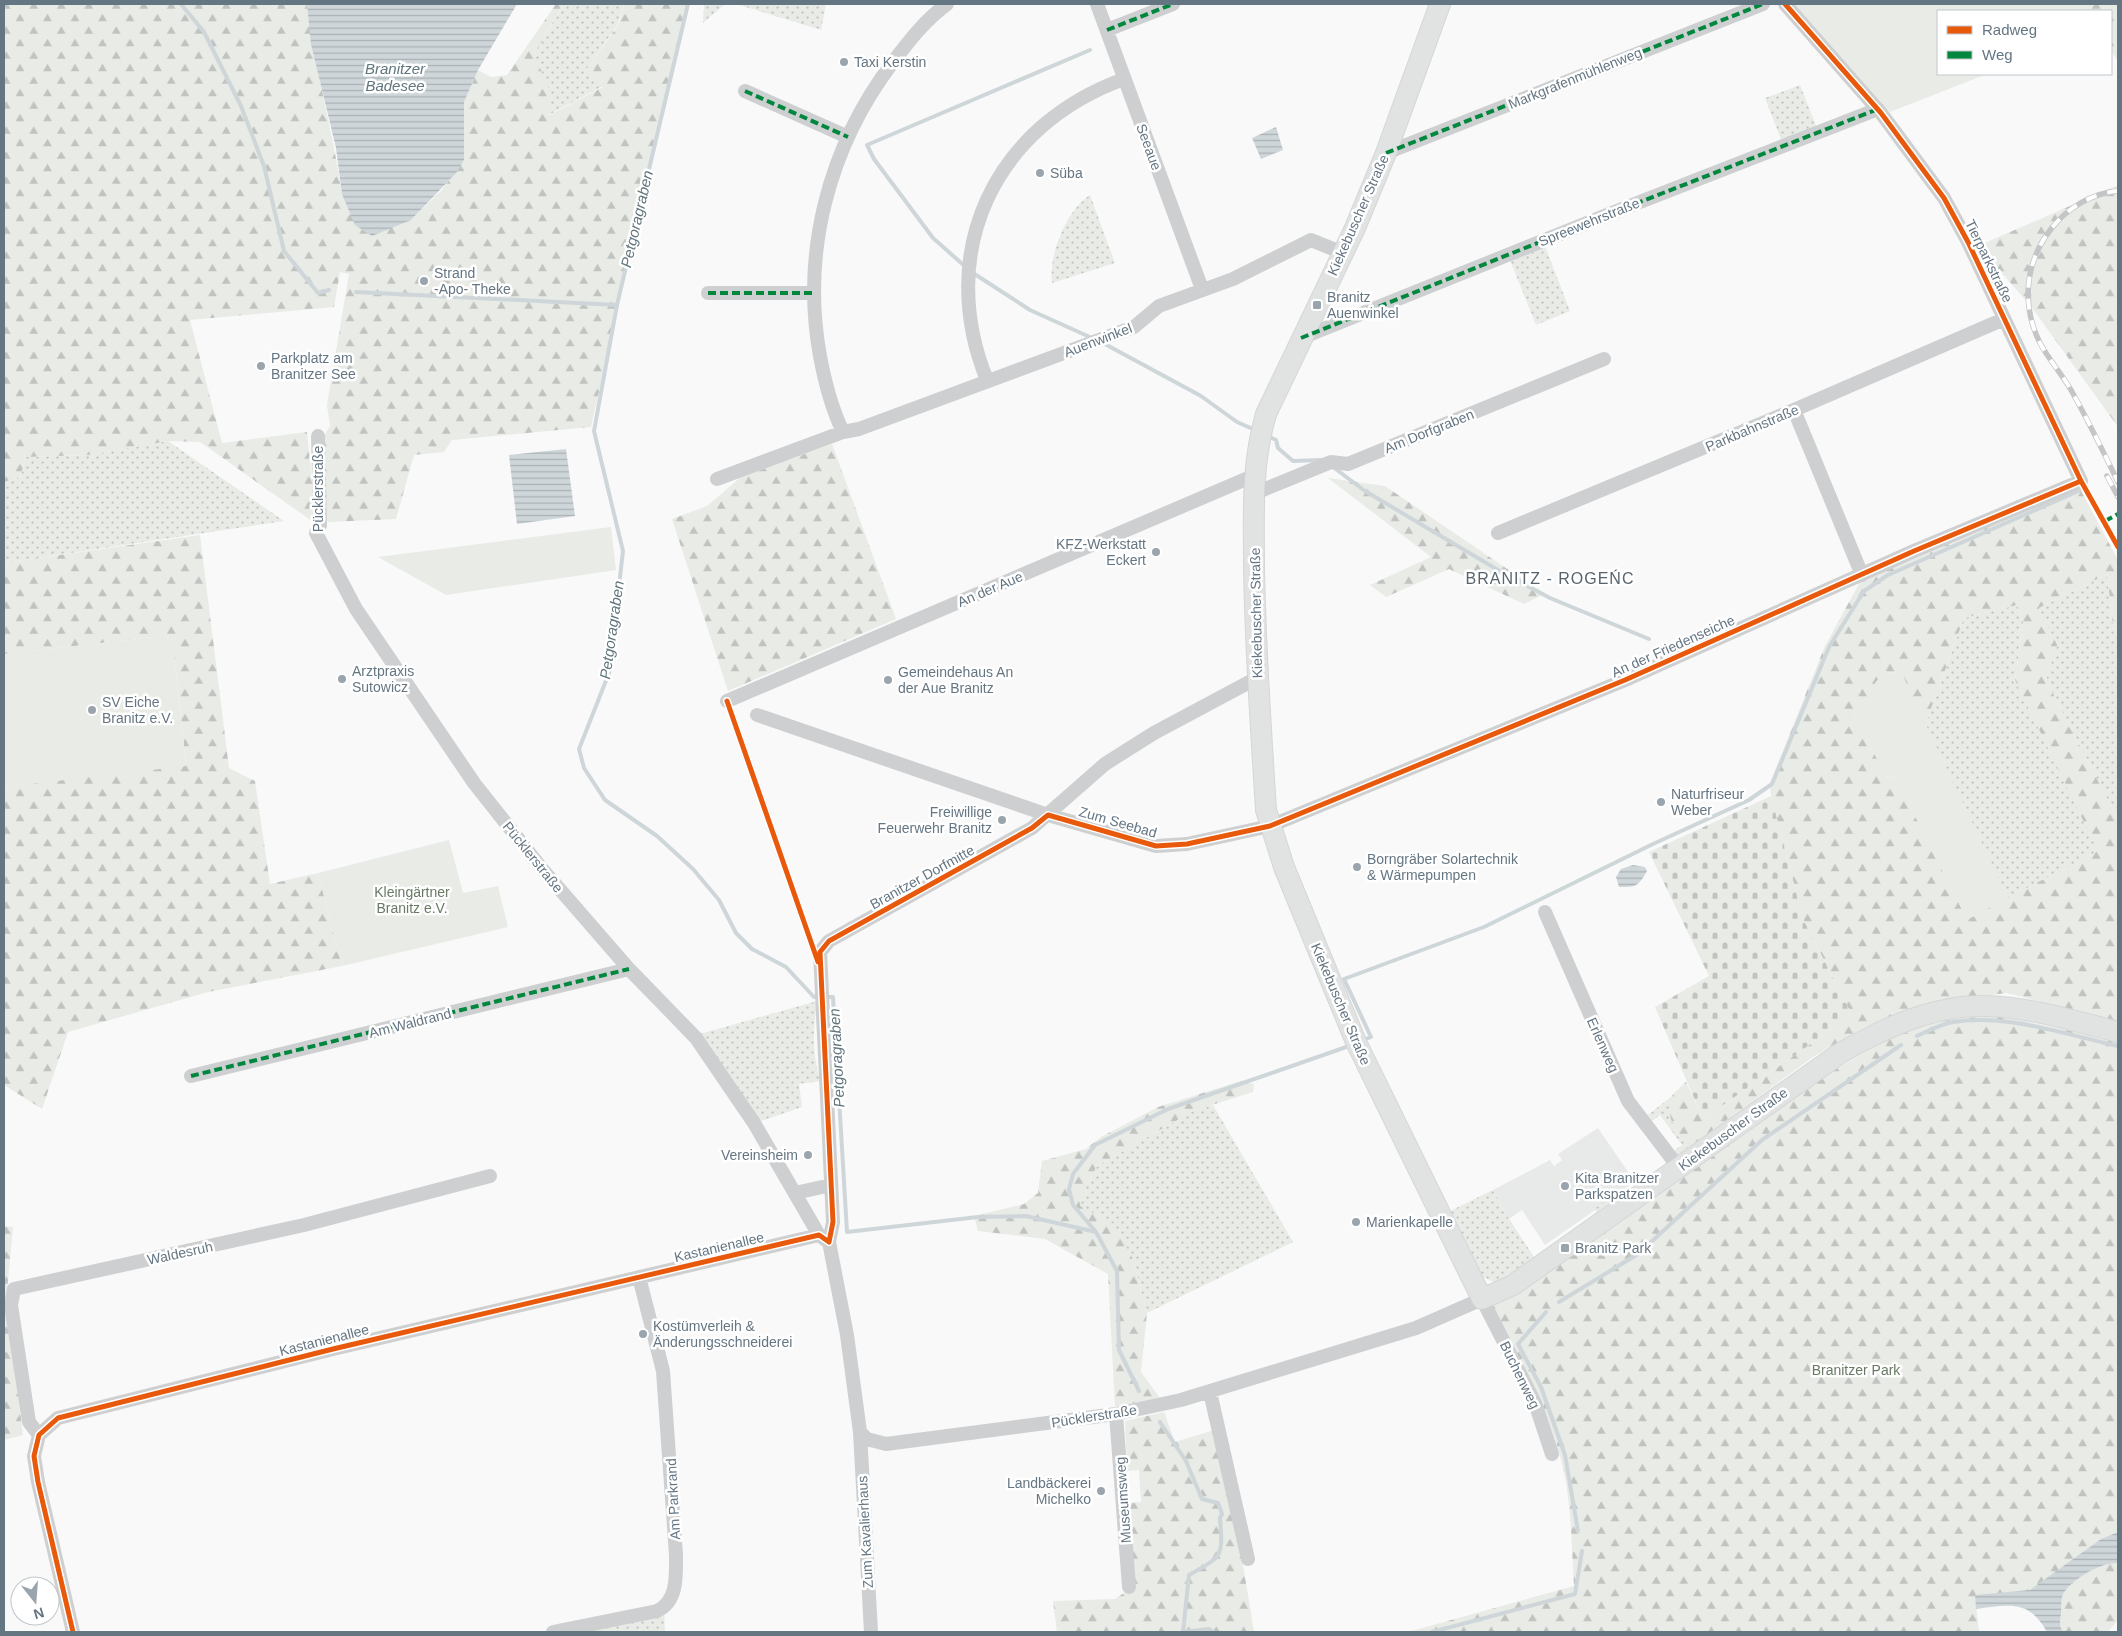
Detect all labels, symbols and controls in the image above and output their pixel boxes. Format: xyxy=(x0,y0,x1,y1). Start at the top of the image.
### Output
legend xyxy=(1937,10,2112,75)
text: Radweg xyxy=(1982,21,2037,38)
street label: Markgrafenmühlenweg xyxy=(1506,44,1644,112)
text: Weg xyxy=(1982,46,2013,63)
place label: Taxi Kerstin xyxy=(854,54,926,70)
marker: Taxi Kerstin xyxy=(838,56,850,68)
water label: Branitzer Badesee xyxy=(365,60,426,94)
street label: Seeaue xyxy=(1133,122,1165,173)
street label: Kiekebuscher Straße xyxy=(1324,152,1392,278)
place label: Süba xyxy=(1050,165,1083,181)
marker: Süba xyxy=(1034,167,1046,179)
water label: Petgoragraben xyxy=(617,169,656,269)
street label: Spreewehrstraße xyxy=(1536,194,1642,250)
street label: Tierparkstraße xyxy=(1962,217,2016,305)
place label: Strand -Apo- Theke xyxy=(434,265,511,297)
marker: Strand -Apo- Theke xyxy=(418,275,430,287)
place label: Branitz Auenwinkel xyxy=(1327,289,1399,321)
marker: Branitz Auenwinkel xyxy=(1311,299,1323,311)
street label: Auenwinkel xyxy=(1062,320,1134,360)
place label: Parkplatz am Branitzer See xyxy=(271,350,356,382)
marker: Parkplatz am Branitzer See xyxy=(255,360,267,372)
street label: Parkbahnstraße xyxy=(1703,401,1801,455)
street label: Am Dorfgraben xyxy=(1382,406,1476,456)
street label: Pücklerstraße xyxy=(310,446,326,532)
place label: KFZ-Werkstatt Eckert xyxy=(1056,536,1146,568)
marker: KFZ-Werkstatt Eckert xyxy=(1150,546,1162,558)
street label: Kiekebuscher Straße xyxy=(1247,547,1265,678)
street label: An der Aue xyxy=(955,568,1025,610)
district label: BRANITZ - ROGEŃC xyxy=(1466,569,1634,587)
water label: Petgoragraben xyxy=(596,580,627,680)
street label: An der Friedenseiche xyxy=(1609,612,1737,680)
place label: Arztpraxis Sutowicz xyxy=(352,663,414,695)
place label: Gemeindehaus An der Aue Branitz xyxy=(898,664,1013,696)
marker: Arztpraxis Sutowicz xyxy=(336,673,348,685)
marker: Gemeindehaus An der Aue Branitz xyxy=(882,674,894,686)
place label: SV Eiche Branitz e.V. xyxy=(102,694,173,726)
marker: SV Eiche Branitz e.V. xyxy=(86,704,98,716)
place label: Naturfriseur Weber xyxy=(1671,786,1744,818)
marker: Naturfriseur Weber xyxy=(1655,796,1667,808)
street label: Zum Seebad xyxy=(1077,803,1159,841)
place label: Freiwillige Feuerwehr Branitz xyxy=(878,804,992,836)
marker: Freiwillige Feuerwehr Branitz xyxy=(996,814,1008,826)
street label: Pücklerstraße xyxy=(500,818,567,896)
street label: Branitzer Dorfmitte xyxy=(867,842,977,912)
place label: Borngräber Solartechnik & Wärmepumpen xyxy=(1367,851,1519,883)
marker: Borngräber Solartechnik & Wärmepumpen xyxy=(1351,861,1363,873)
park label: Kleingärtner Branitz e.V. xyxy=(374,884,450,916)
street label: Kiekebuscher Straße xyxy=(1308,941,1374,1067)
street label: Am Waldrand xyxy=(367,1005,453,1041)
water label: Petgoragraben xyxy=(825,1008,848,1108)
street label: Erlenweg xyxy=(1584,1015,1622,1075)
street label: Kiekebuscher Straße xyxy=(1675,1084,1791,1174)
place label: Vereinsheim xyxy=(721,1147,798,1163)
marker: Vereinsheim xyxy=(802,1149,814,1161)
place label: Kita Branitzer Parkspatzen xyxy=(1575,1170,1659,1202)
marker: Kita Branitzer Parkspatzen xyxy=(1559,1180,1571,1192)
place label: Marienkapelle xyxy=(1366,1214,1453,1230)
marker: Marienkapelle xyxy=(1350,1216,1362,1228)
street label: Kastanienallee xyxy=(672,1229,766,1265)
street label: Waldesruh xyxy=(146,1238,214,1268)
place label: Branitz Park xyxy=(1575,1240,1652,1256)
marker: Branitz Park xyxy=(1559,1242,1571,1254)
place label: Kostümverleih & Änderungsschneiderei xyxy=(653,1318,792,1350)
street label: Kastanienallee xyxy=(277,1321,371,1359)
marker: Kostümverleih & Änderungsschneiderei xyxy=(637,1328,649,1340)
street label: Buchenweg xyxy=(1497,1339,1543,1411)
park label: Branitzer Park xyxy=(1812,1362,1901,1378)
street label: Pücklerstraße xyxy=(1050,1401,1138,1431)
street label: Museumsweg xyxy=(1112,1456,1134,1544)
street label: Am Parkrand xyxy=(663,1458,683,1540)
street label: Zum Kavalierhaus xyxy=(854,1475,876,1589)
place label: Landbäckerei Michelko xyxy=(1007,1475,1091,1507)
marker: Landbäckerei Michelko xyxy=(1095,1485,1107,1497)
north arrow xyxy=(10,1576,60,1626)
text: N xyxy=(32,1604,46,1623)

